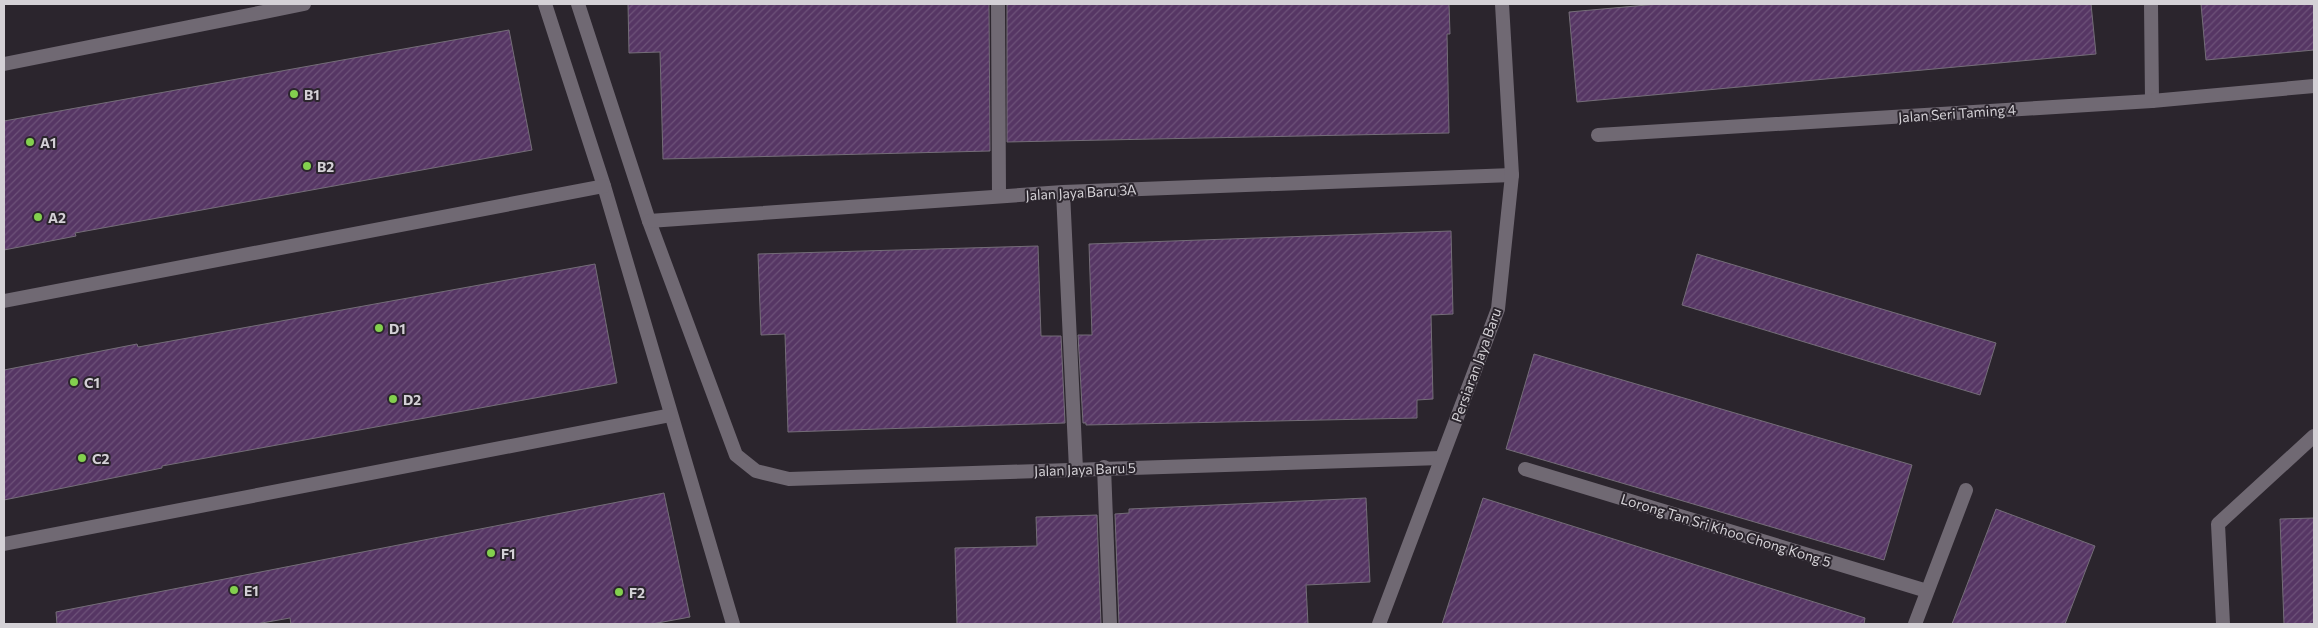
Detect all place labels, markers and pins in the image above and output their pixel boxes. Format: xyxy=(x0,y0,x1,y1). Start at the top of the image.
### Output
place label: B1 xyxy=(304,86,320,103)
marker: B1 xyxy=(288,88,300,100)
place label: A1 xyxy=(40,134,56,151)
marker: A1 xyxy=(24,136,36,148)
place label: B2 xyxy=(317,158,334,175)
marker: B2 xyxy=(301,160,313,172)
place label: A2 xyxy=(48,209,66,226)
marker: A2 xyxy=(32,211,44,223)
place label: D1 xyxy=(389,320,406,337)
marker: D1 xyxy=(373,322,385,334)
place label: C1 xyxy=(84,374,100,391)
marker: C1 xyxy=(68,376,80,388)
place label: D2 xyxy=(403,391,421,408)
marker: D2 xyxy=(387,393,399,405)
place label: C2 xyxy=(92,450,110,467)
marker: C2 xyxy=(76,452,88,464)
place label: F1 xyxy=(501,545,515,562)
marker: F1 xyxy=(485,547,497,559)
place label: E1 xyxy=(244,582,259,599)
marker: E1 xyxy=(228,584,240,596)
place label: F2 xyxy=(629,584,645,601)
marker: F2 xyxy=(613,586,625,598)

